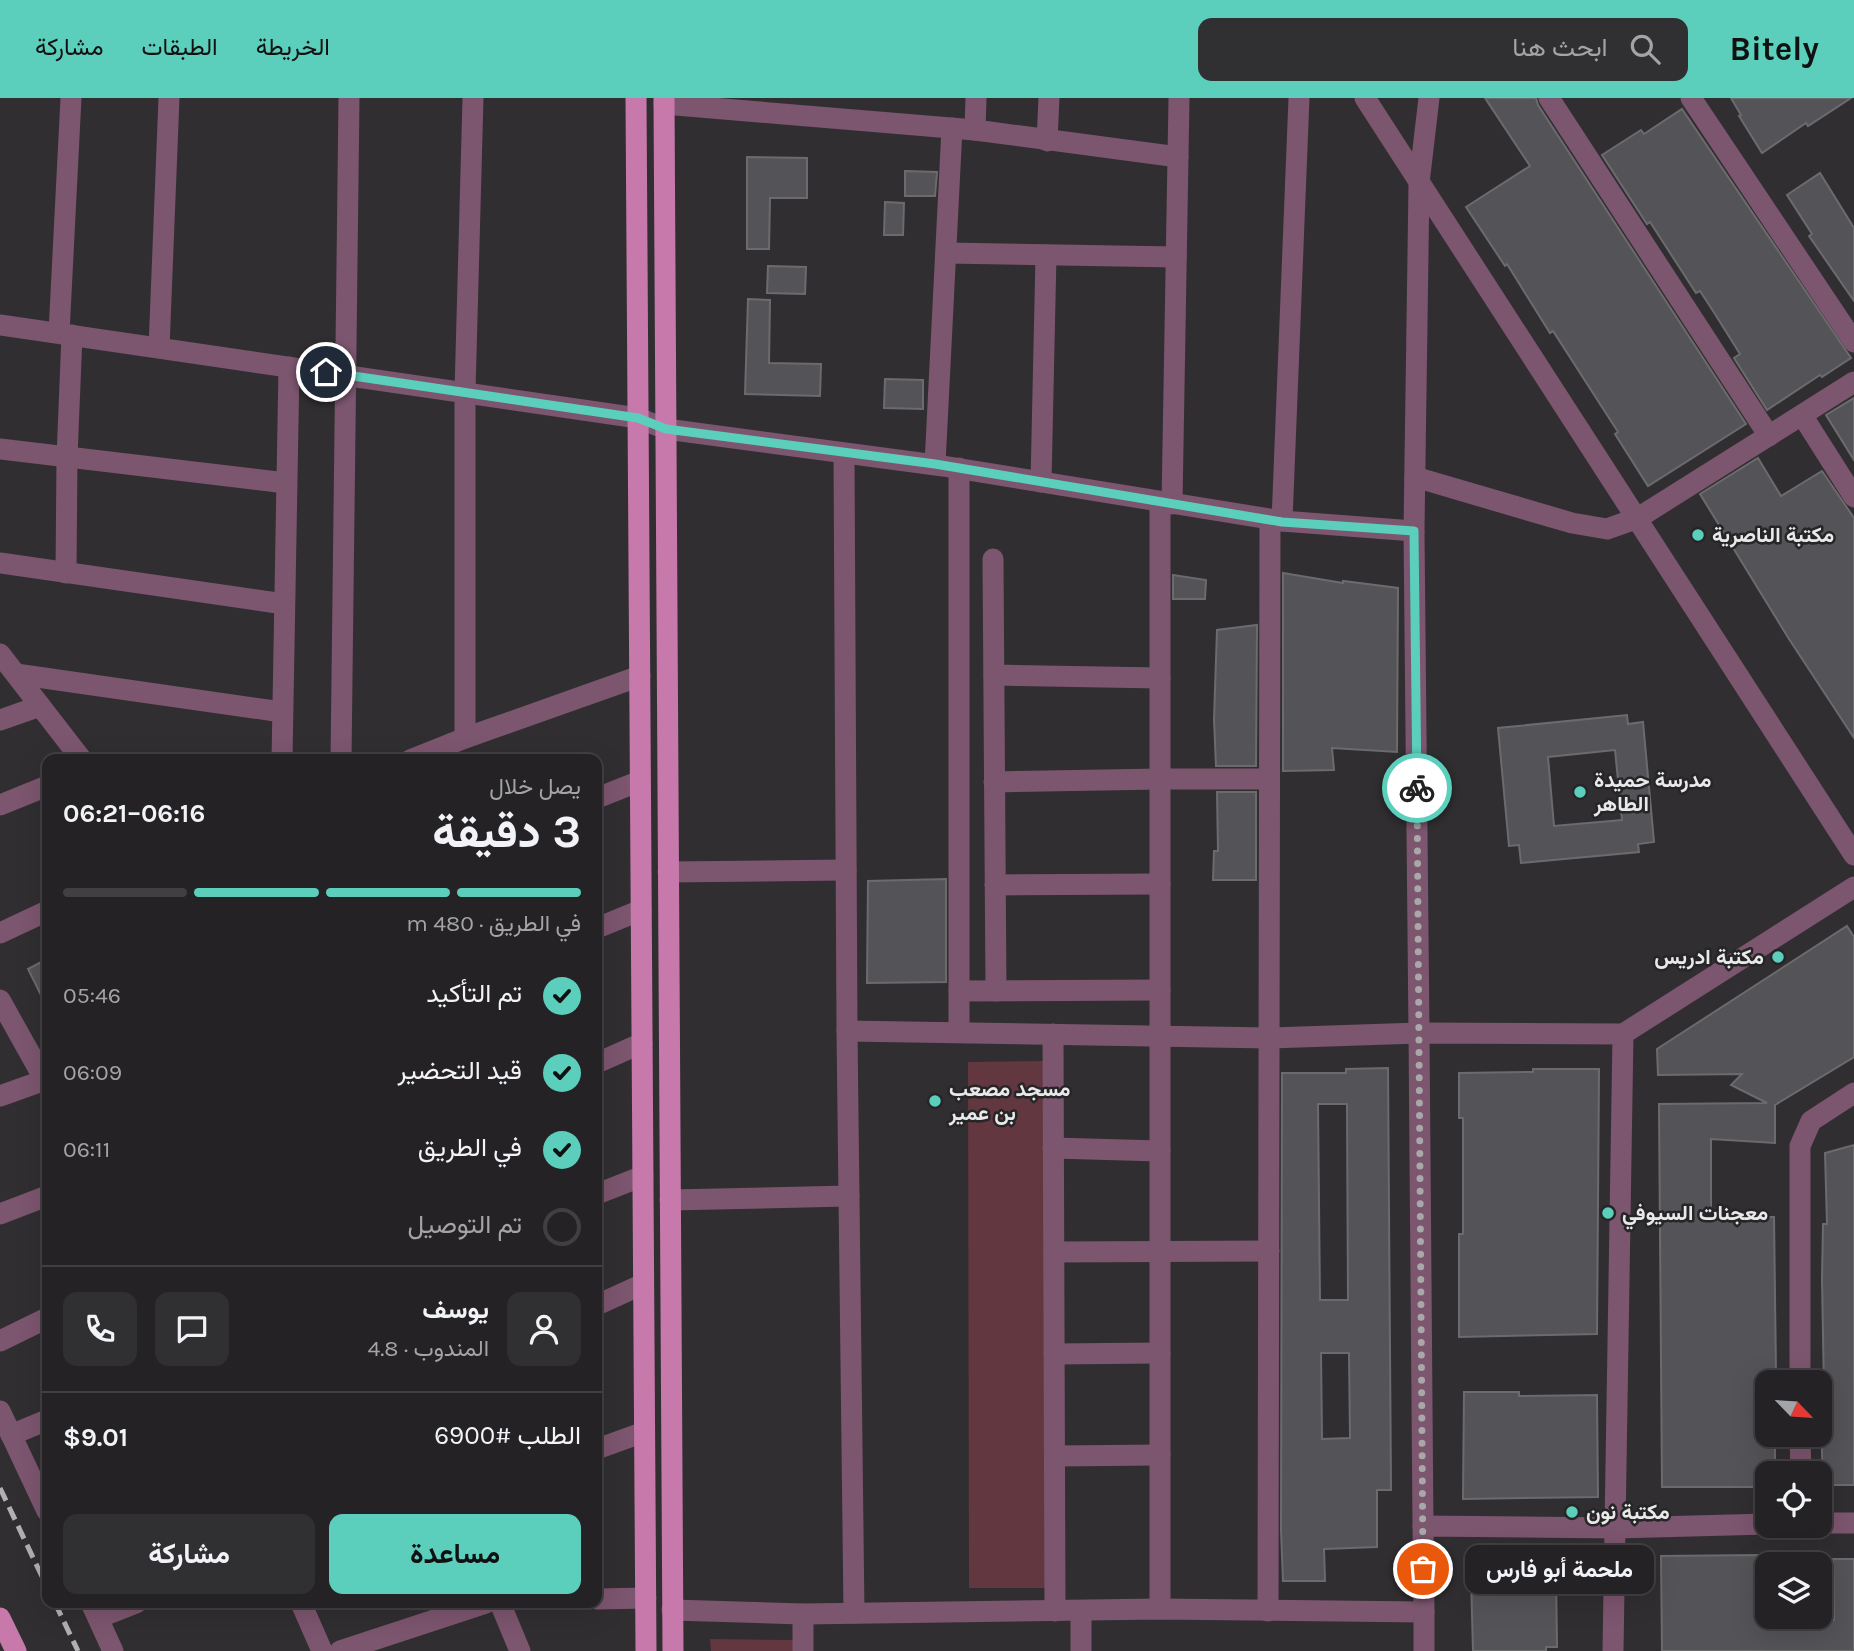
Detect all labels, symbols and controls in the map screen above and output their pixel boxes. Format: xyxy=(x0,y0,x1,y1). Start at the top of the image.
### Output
search box xyxy=(1198,18,1688,81)
icon: search xyxy=(1626,30,1664,68)
text: Bitely xyxy=(1730,30,1819,68)
text: ابحث هنا xyxy=(1512,32,1608,63)
text: مشاركة xyxy=(35,33,103,61)
text: الطبقات xyxy=(141,33,218,61)
text: الخريطة xyxy=(256,33,330,61)
pin xyxy=(296,342,356,402)
icon: home xyxy=(307,353,345,391)
place label: مكتبة الناصرية xyxy=(1712,523,1834,548)
marker: مكتبة الناصرية xyxy=(1690,527,1706,543)
courier xyxy=(1382,753,1452,823)
place label: مدرسة حميدة الطاهر xyxy=(1593,768,1712,817)
icon: bike xyxy=(1398,769,1436,807)
text: يصل خلال xyxy=(489,773,581,800)
marker: مدرسة حميدة الطاهر xyxy=(1572,784,1588,800)
text: 06:16–06:21 xyxy=(63,798,205,829)
text: 3 دقيقة xyxy=(432,805,581,859)
text: في الطريق · 480 m xyxy=(406,910,581,937)
place label: مكتبة ادريس xyxy=(1654,945,1764,970)
marker: مكتبة ادريس xyxy=(1770,949,1786,965)
icon: check xyxy=(543,977,581,1015)
text: تم التأكيد xyxy=(426,978,522,1009)
text: 05:46 xyxy=(63,982,121,1009)
icon: check xyxy=(543,1054,581,1092)
text: قيد التحضير xyxy=(397,1055,522,1086)
text: 06:09 xyxy=(63,1059,122,1086)
place label: مسجد مصعب بن عمير xyxy=(948,1077,1070,1126)
marker: مسجد مصعب بن عمير xyxy=(927,1093,943,1109)
icon: check xyxy=(543,1131,581,1169)
text: في الطريق xyxy=(418,1132,522,1163)
text: 06:11 xyxy=(63,1136,110,1163)
place label: معجنات السيوفي xyxy=(1622,1201,1768,1230)
marker: معجنات السيوفي xyxy=(1600,1205,1616,1221)
text: تم التوصيل xyxy=(407,1209,522,1240)
button: phone xyxy=(63,1292,137,1366)
button: chat xyxy=(155,1292,229,1366)
button: person xyxy=(507,1292,581,1366)
text: يوسف xyxy=(422,1294,489,1325)
text: المندوب · 4.8 xyxy=(367,1335,489,1362)
north arrow xyxy=(1755,1370,1832,1447)
map controls xyxy=(1755,1370,1832,1629)
text: الطلب #6900 xyxy=(434,1420,581,1451)
text: $9.01 xyxy=(63,1422,128,1453)
button: locate xyxy=(1755,1461,1832,1538)
place label: مكتبة نون xyxy=(1586,1500,1670,1525)
marker: مكتبة نون xyxy=(1564,1504,1580,1520)
button: مشاركة xyxy=(63,1514,315,1594)
button: مساعدة xyxy=(329,1514,581,1594)
pin xyxy=(1393,1539,1453,1599)
callout: ملحمة أبو فارس xyxy=(1465,1544,1654,1594)
icon: bag xyxy=(1404,1550,1442,1588)
button: layers xyxy=(1755,1552,1832,1629)
text: ملحمة أبو فارس xyxy=(1486,1556,1633,1583)

